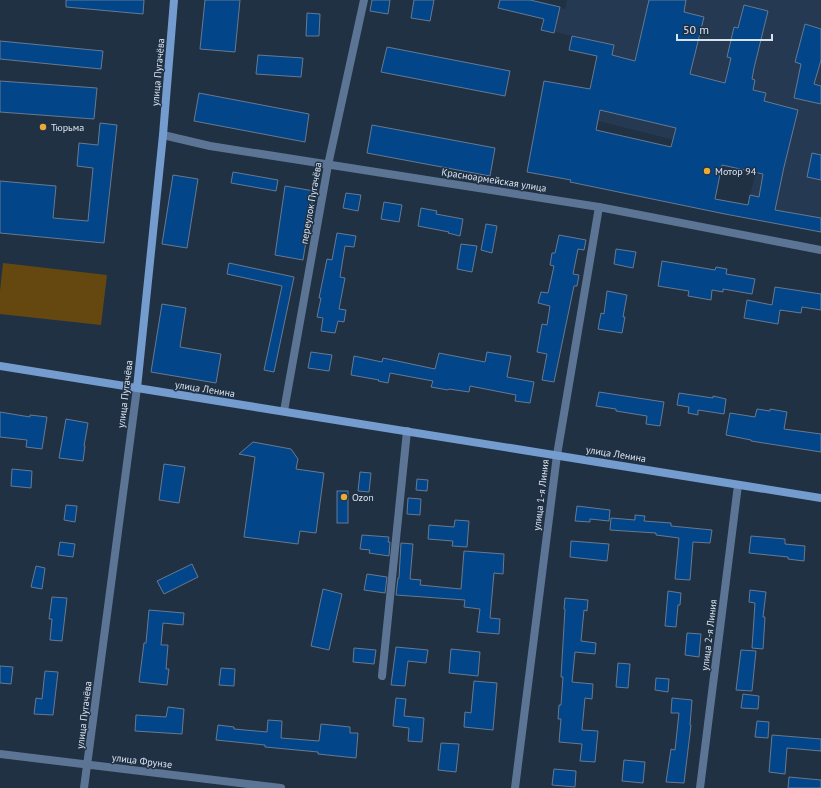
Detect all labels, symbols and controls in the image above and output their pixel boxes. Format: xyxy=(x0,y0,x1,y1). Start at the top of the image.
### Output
scale bar xyxy=(677,16,772,42)
text: 50 m xyxy=(683,22,709,37)
street label: улица Пугачёва xyxy=(149,38,167,106)
place label: Тюрьма xyxy=(51,121,84,134)
marker: Тюрьма xyxy=(38,122,48,132)
street label: переулок Пугачёва xyxy=(297,161,325,245)
street label: Красноармейская улица xyxy=(441,165,548,195)
place label: Мотор 94 xyxy=(715,165,757,178)
marker: Мотор 94 xyxy=(702,166,712,176)
street label: улица Пугачёва xyxy=(114,359,136,429)
street label: улица Ленина xyxy=(174,378,236,400)
street label: улица Ленина xyxy=(585,443,647,465)
street label: улица 1-я Линия xyxy=(530,458,552,531)
place label: Ozon xyxy=(352,491,374,504)
marker: Ozon xyxy=(339,492,349,502)
street label: улица 2-я Линия xyxy=(698,598,720,671)
street label: улица Пугачёва xyxy=(73,680,95,750)
street label: улица Фрунзе xyxy=(111,751,173,771)

